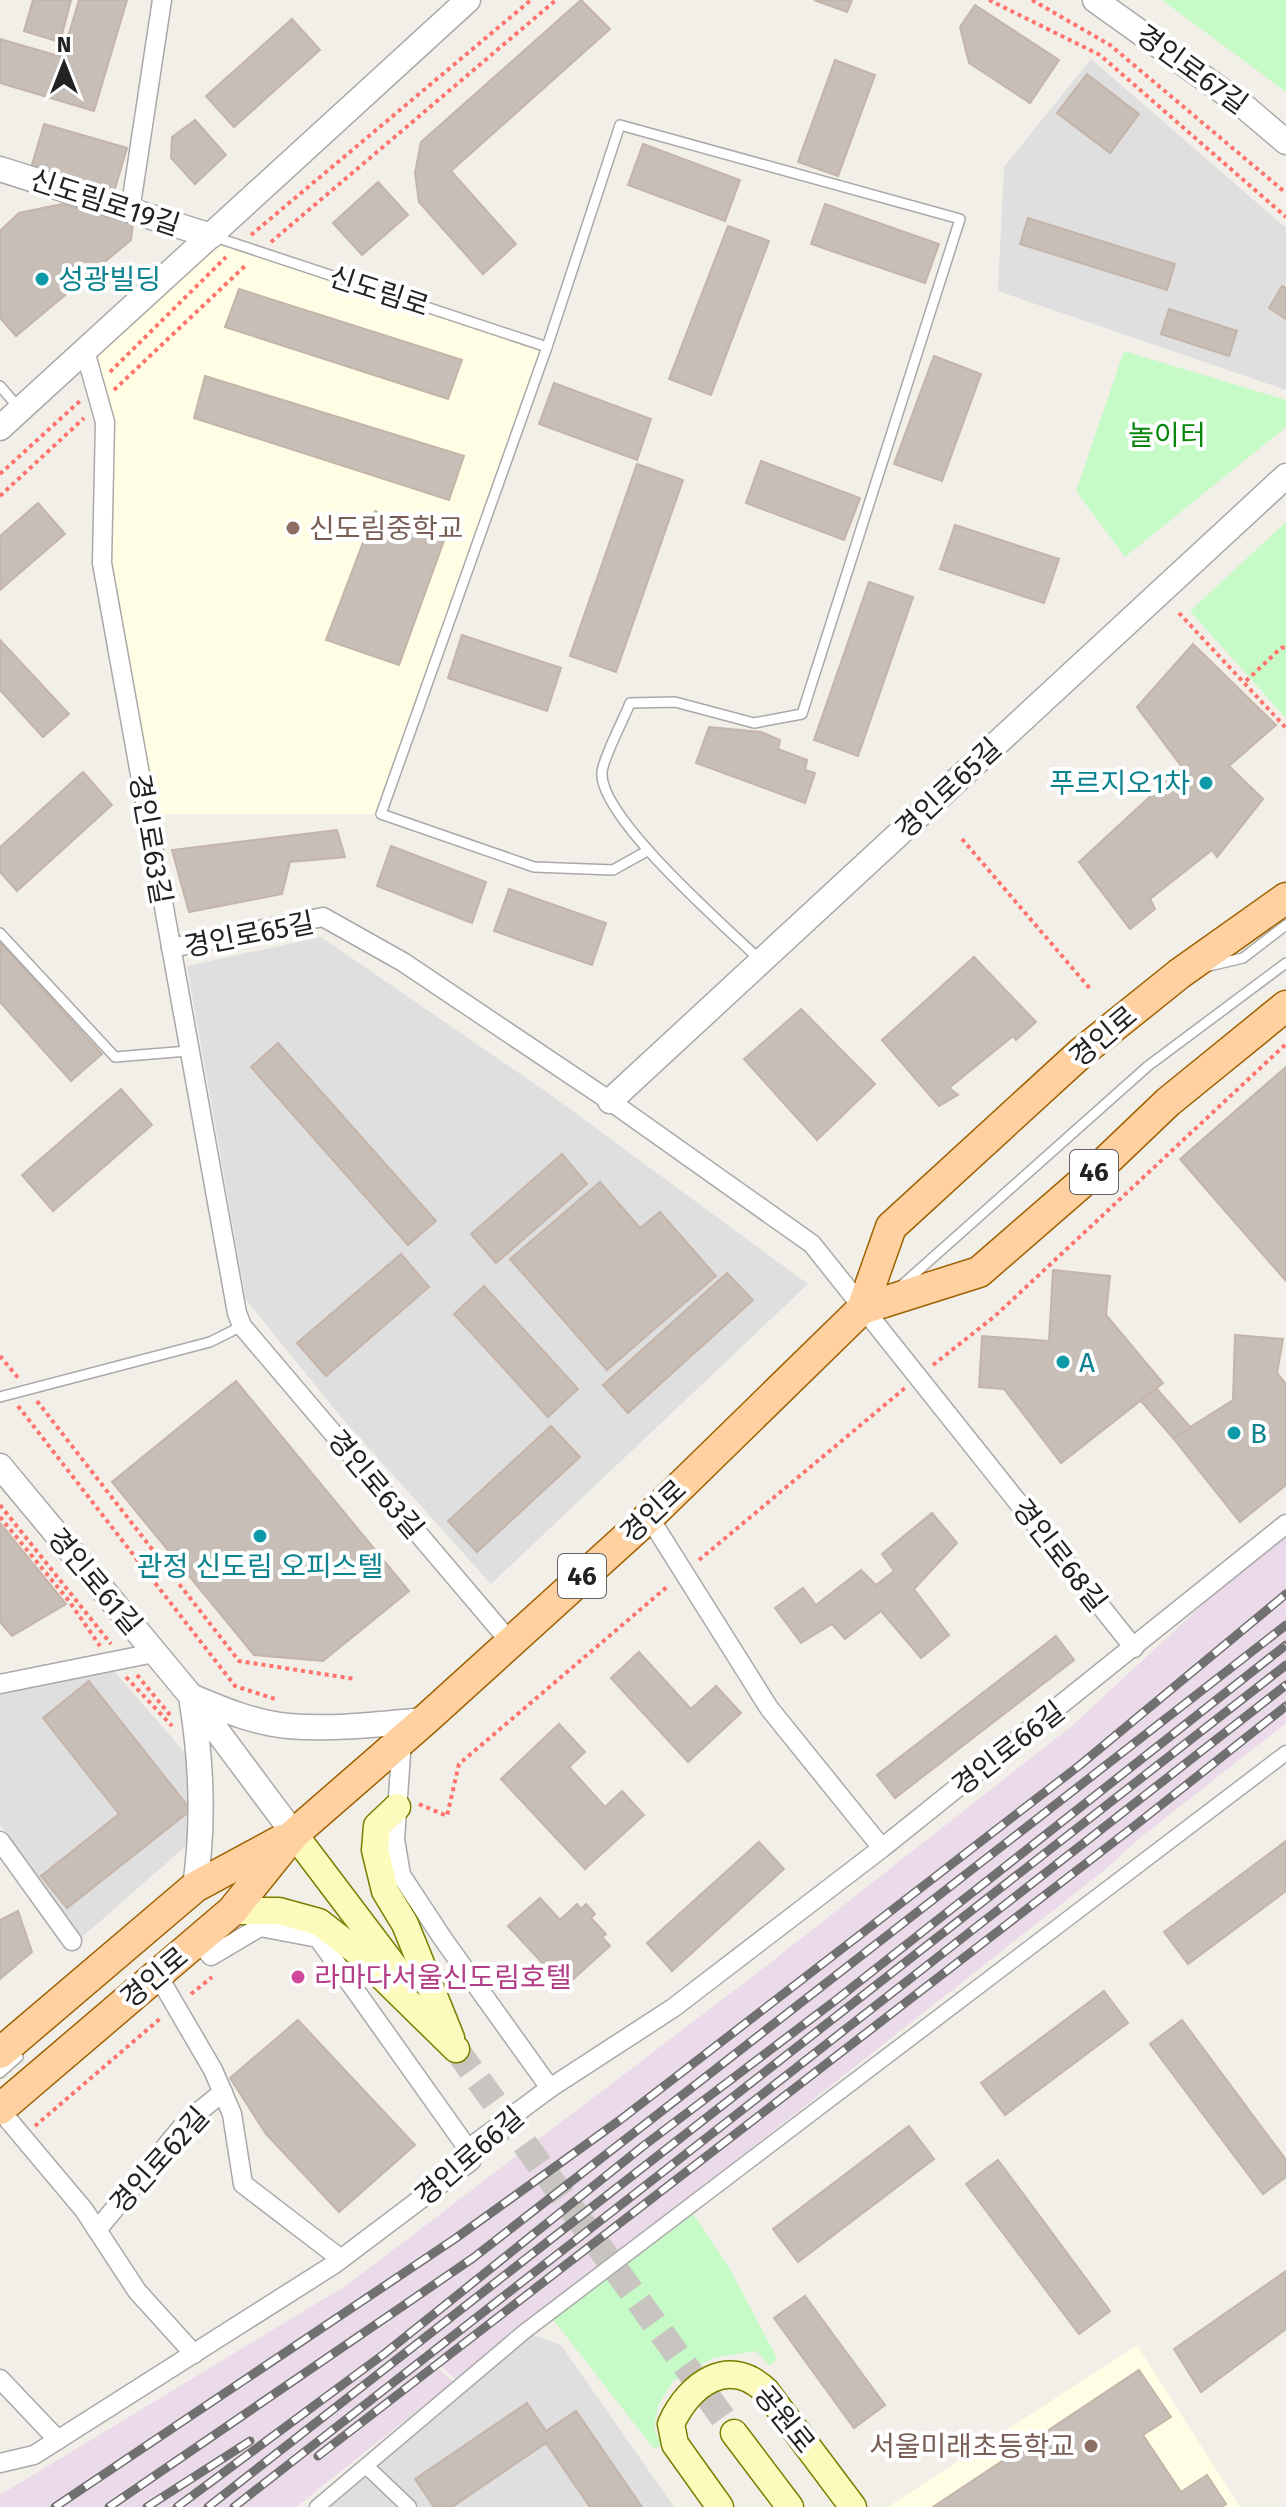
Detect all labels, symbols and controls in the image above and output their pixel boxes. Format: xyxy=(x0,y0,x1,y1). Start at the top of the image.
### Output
street label: 경인로67길 xyxy=(1130,18,1254,121)
north arrow xyxy=(24,24,104,104)
text: N xyxy=(57,31,71,58)
street label: 신도림로19길 xyxy=(26,163,184,242)
street label: 신도림로 xyxy=(325,260,433,323)
place label: 성광빌딩 xyxy=(58,263,161,296)
marker: 성광빌딩 xyxy=(33,270,51,288)
park label: 놀이터 xyxy=(1128,419,1206,452)
place label: 신도림중학교 xyxy=(309,512,464,545)
marker: 신도림중학교 xyxy=(284,519,302,537)
street label: 경인로65길 xyxy=(889,731,1008,845)
place label: 푸르지오1차 xyxy=(1049,767,1190,800)
street label: 경인로63길 xyxy=(123,771,178,907)
marker: 푸르지오1차 xyxy=(1197,774,1215,792)
street label: 경인로65길 xyxy=(181,906,317,963)
street label: 경인로 xyxy=(1063,999,1144,1074)
road number: 46 xyxy=(1070,1150,1118,1194)
place label: A xyxy=(1079,1346,1095,1379)
marker: A xyxy=(1054,1353,1072,1371)
place label: B xyxy=(1250,1417,1267,1450)
street label: 경인로63길 xyxy=(321,1423,431,1545)
marker: B xyxy=(1225,1424,1243,1442)
street label: 경인로 xyxy=(614,1473,693,1550)
street label: 경인로68길 xyxy=(1006,1493,1114,1618)
street label: 경인로61길 xyxy=(41,1521,149,1641)
marker: 관정 신도림 오피스텔 xyxy=(251,1527,269,1545)
place label: 관정 신도림 오피스텔 xyxy=(137,1550,383,1583)
road number: 46 xyxy=(558,1554,606,1598)
street label: 경인로66길 xyxy=(946,1694,1071,1802)
street label: 경인로 xyxy=(114,1940,195,2015)
place label: 라마다서울신도림호텔 xyxy=(314,1961,572,1994)
marker: 라마다서울신도림호텔 xyxy=(289,1968,307,1986)
street label: 경인로62길 xyxy=(103,2100,216,2220)
street label: 경인로66길 xyxy=(408,2100,530,2212)
street label: 공원로 xyxy=(747,2379,822,2460)
place label: 서울미래초등학교 xyxy=(869,2430,1075,2463)
marker: 서울미래초등학교 xyxy=(1082,2437,1100,2455)

